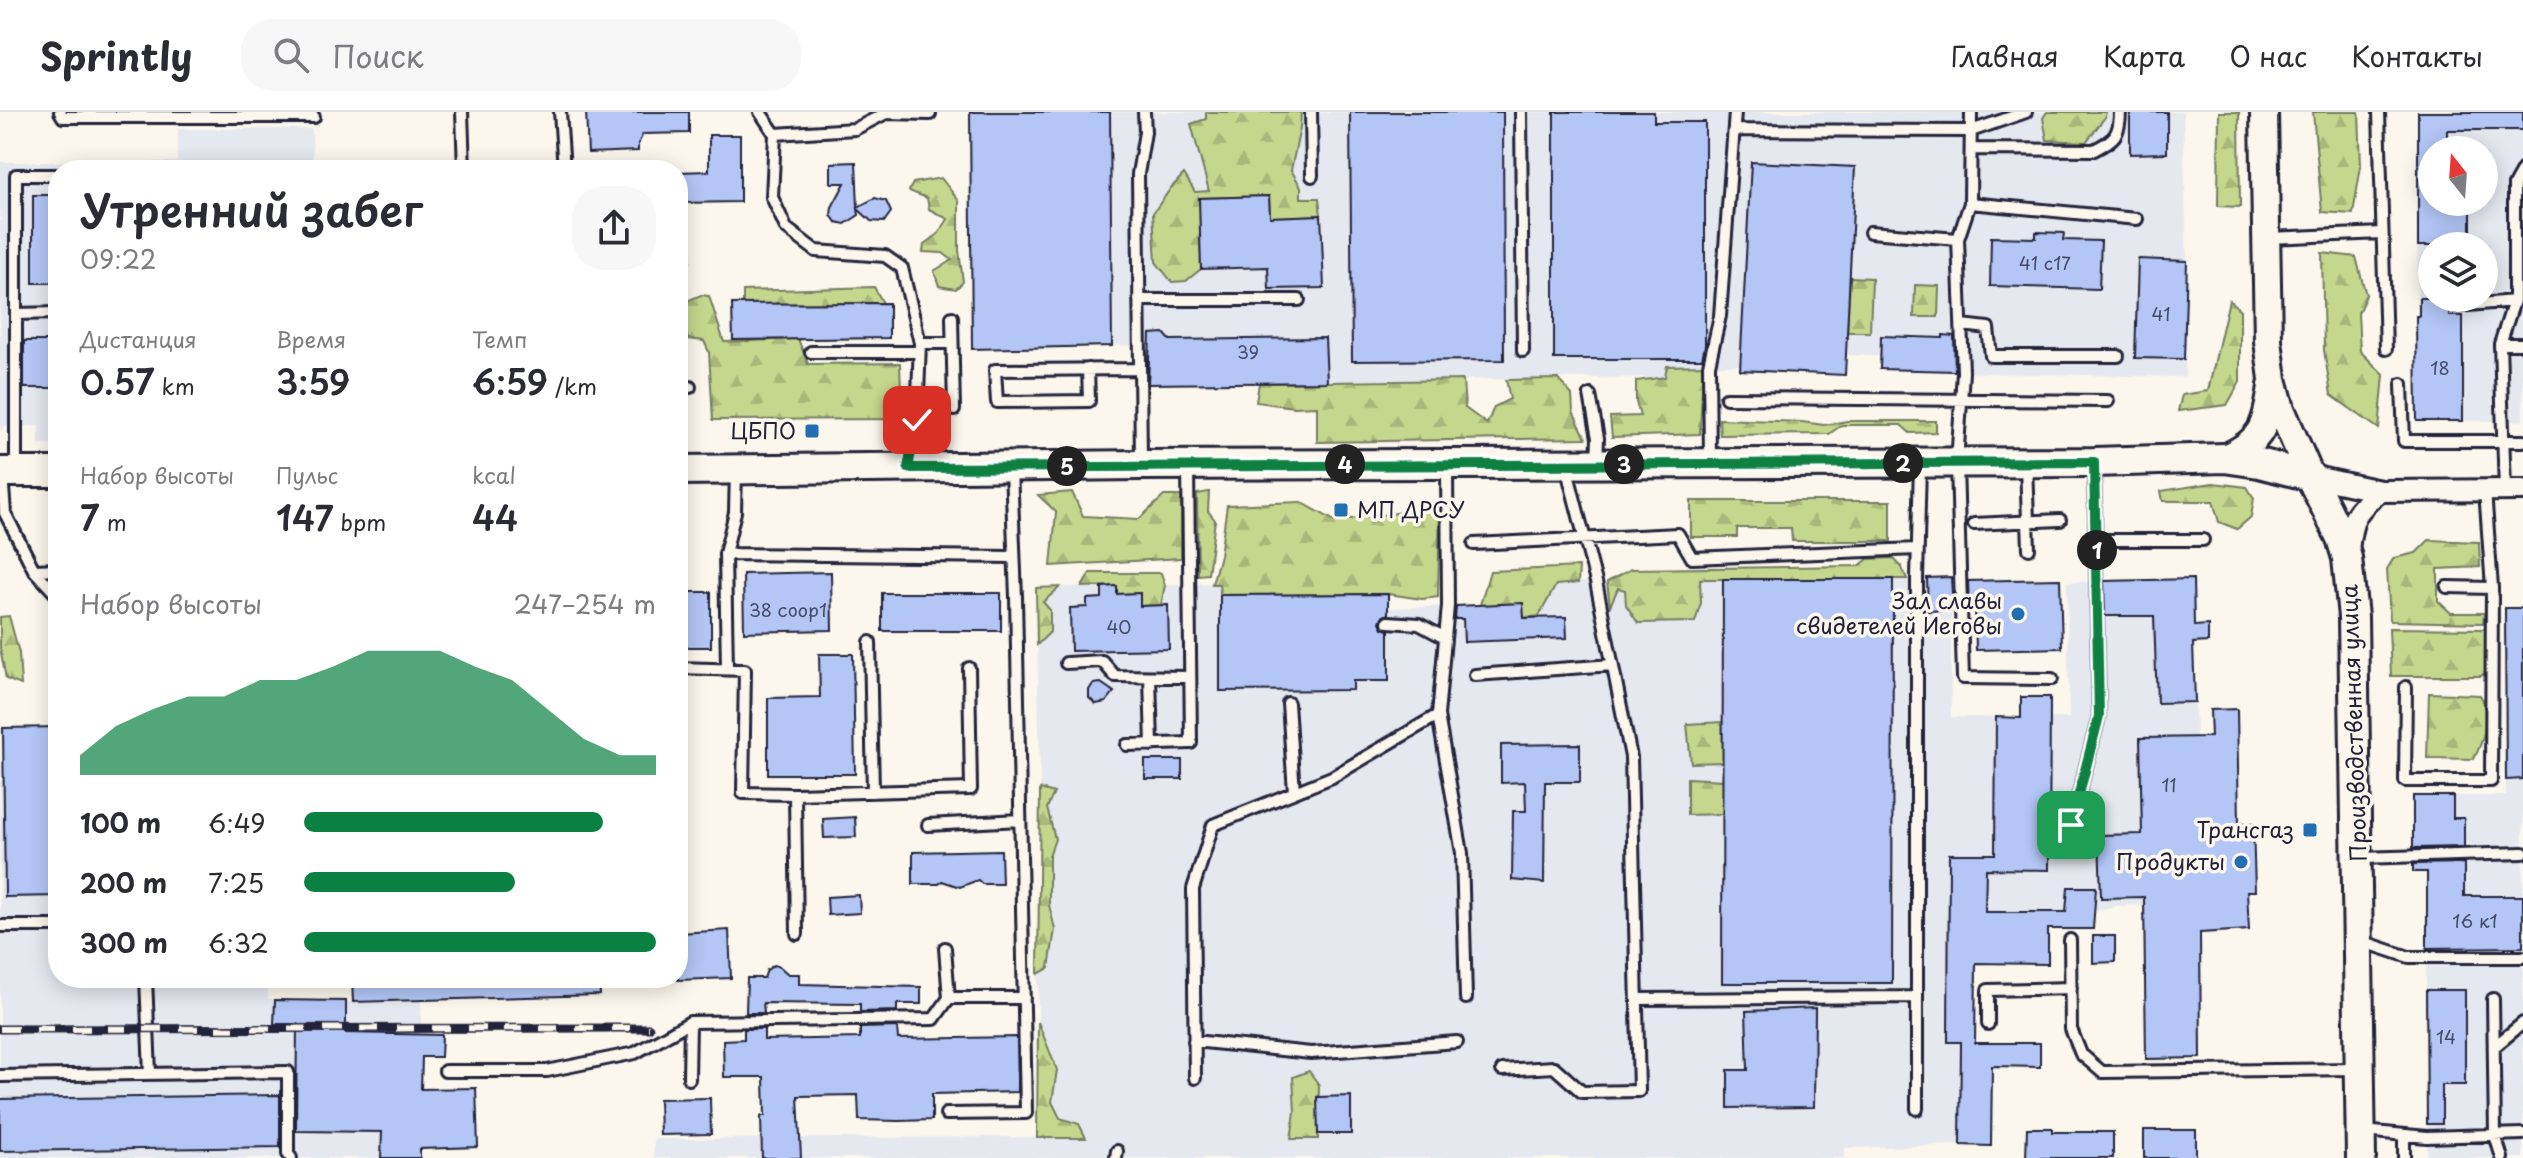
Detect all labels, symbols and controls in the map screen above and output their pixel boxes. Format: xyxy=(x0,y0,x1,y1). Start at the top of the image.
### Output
search box xyxy=(241,19,801,91)
text: Sprintly xyxy=(40,27,193,84)
icon: search xyxy=(269,33,313,77)
text: Поиск xyxy=(333,33,424,78)
text: Главная xyxy=(1951,34,2059,77)
text: Карта xyxy=(2103,34,2185,77)
text: О нас xyxy=(2229,34,2307,77)
text: Контакты xyxy=(2351,34,2483,77)
north arrow xyxy=(2418,136,2498,216)
map controls xyxy=(2418,136,2498,312)
text: Утренний забег xyxy=(80,176,423,242)
button: share xyxy=(572,186,656,270)
button: layers xyxy=(2418,232,2498,312)
text: 09:22 xyxy=(80,239,157,278)
house number: 41 с17 xyxy=(2019,249,2071,276)
house number: 41 xyxy=(2152,300,2170,327)
text: Дистанция xyxy=(80,322,197,355)
text: Время xyxy=(276,322,346,355)
text: Темп xyxy=(472,322,528,355)
house number: 39 xyxy=(1237,338,1259,365)
house number: 18 xyxy=(2430,354,2450,381)
text: 0.57 xyxy=(80,355,154,407)
text: 3:59 xyxy=(276,355,350,407)
text: 6:59 xyxy=(472,355,548,407)
text: km xyxy=(154,369,195,402)
text: /km xyxy=(548,369,597,402)
pin xyxy=(883,386,951,454)
icon: check xyxy=(895,398,939,442)
place label: ЦБПО xyxy=(730,413,796,446)
marker: ЦБПО xyxy=(803,422,821,440)
pin: 2 xyxy=(1883,443,1923,483)
pin: 4 xyxy=(1325,444,1365,484)
pin: 3 xyxy=(1604,444,1644,484)
pin: 5 xyxy=(1047,446,1087,486)
text: 2 xyxy=(1895,446,1911,479)
text: 4 xyxy=(1338,447,1352,480)
text: 3 xyxy=(1617,447,1631,480)
text: 5 xyxy=(1060,449,1074,482)
text: Набор высоты xyxy=(80,458,234,491)
text: Пульс xyxy=(276,458,338,491)
text: kcal xyxy=(472,458,516,491)
text: 7 xyxy=(80,491,99,543)
text: 147 xyxy=(276,491,334,543)
text: 44 xyxy=(472,491,518,543)
place label: МП ДРСУ xyxy=(1357,492,1465,525)
marker: МП ДРСУ xyxy=(1332,501,1350,519)
text: m xyxy=(99,505,127,538)
text: bpm xyxy=(334,505,386,538)
pin: 1 xyxy=(2077,530,2117,570)
text: 1 xyxy=(2092,533,2102,566)
place label: Зал славы свидетелей Иеговы xyxy=(1796,583,2002,641)
text: Набор высоты xyxy=(80,584,262,623)
text: 247–254 m xyxy=(514,584,656,623)
street label: Производственная улица xyxy=(2331,584,2374,862)
house number: 38 соор1 xyxy=(749,596,827,623)
marker: Зал славы свидетелей Иеговы xyxy=(2009,605,2027,623)
house number: 40 xyxy=(1106,613,1132,640)
house number: 11 xyxy=(2161,771,2177,798)
pin xyxy=(2037,791,2105,859)
text: 100 m xyxy=(80,803,161,842)
text: 6:49 xyxy=(208,803,266,842)
icon: arrive xyxy=(2049,803,2093,847)
place label: Трансгаз xyxy=(2197,812,2294,845)
marker: Трансгаз xyxy=(2301,821,2319,839)
place label: Продукты xyxy=(2116,844,2225,877)
marker: Продукты xyxy=(2232,853,2250,871)
text: 200 m xyxy=(80,863,167,902)
text: 7:25 xyxy=(208,863,264,902)
house number: 16 к1 xyxy=(2452,907,2498,934)
text: 300 m xyxy=(80,923,168,962)
text: 6:32 xyxy=(208,923,269,962)
house number: 14 xyxy=(2436,1023,2456,1050)

